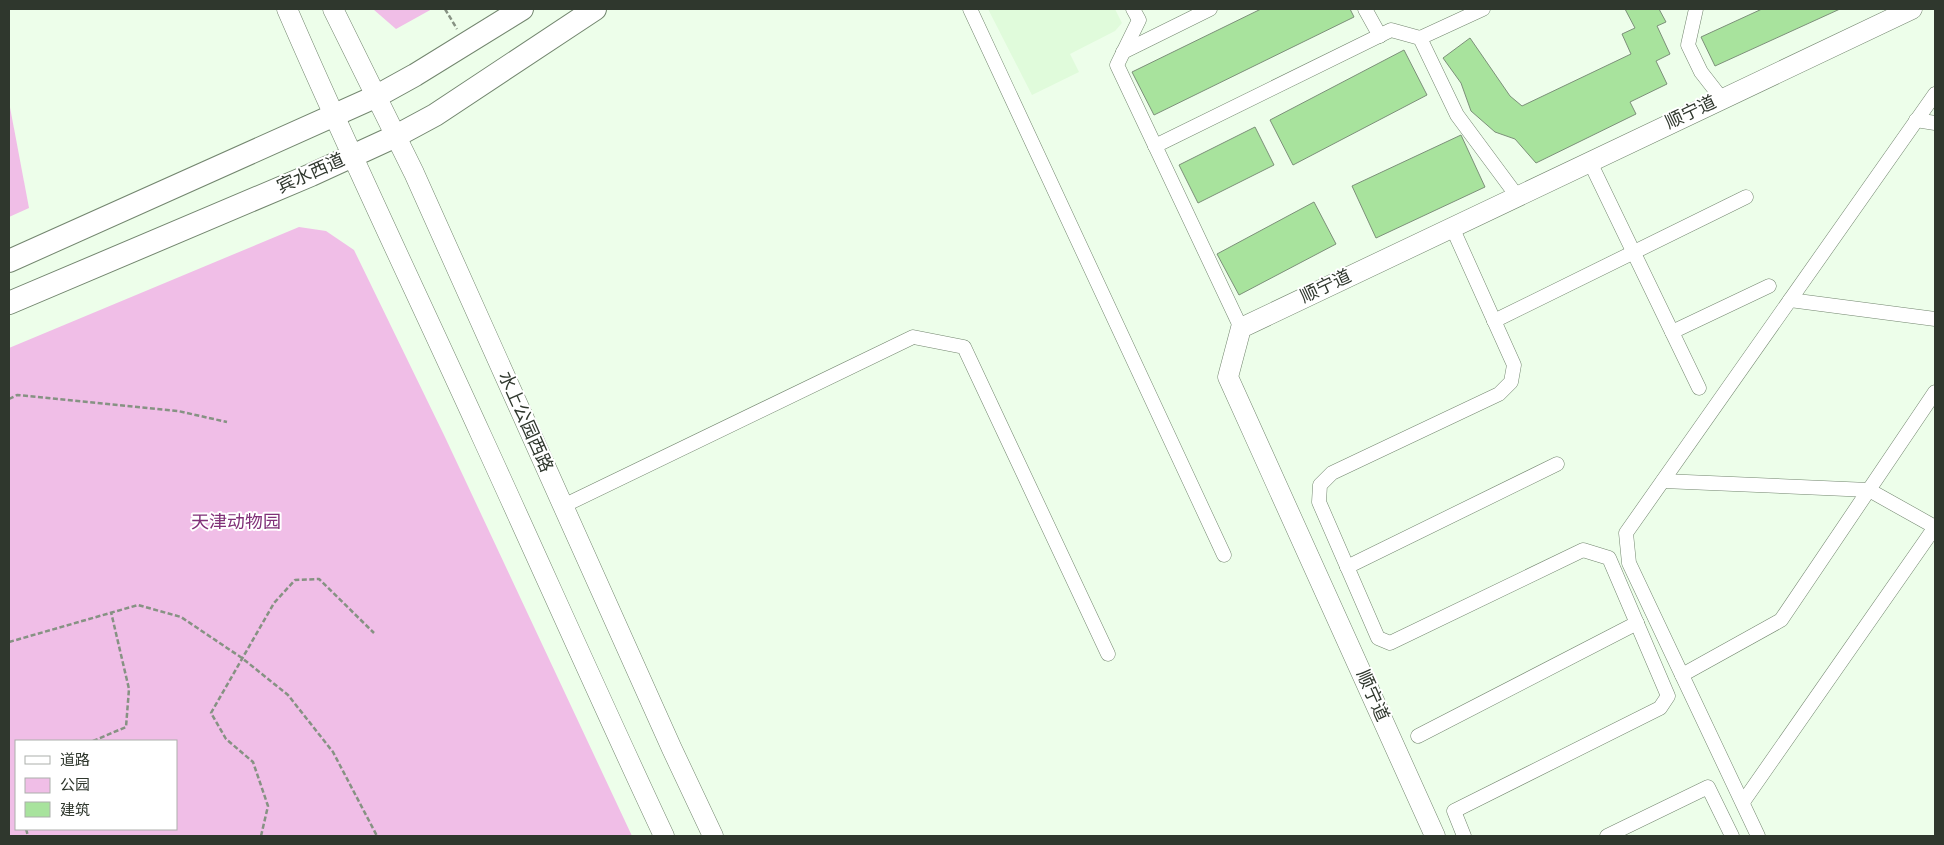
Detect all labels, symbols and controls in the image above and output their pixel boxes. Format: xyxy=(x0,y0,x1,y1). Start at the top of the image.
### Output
street label: 顺宁道 xyxy=(1662,92,1719,133)
street label: 宾水西道 xyxy=(274,149,348,197)
street label: 顺宁道 xyxy=(1297,266,1354,307)
street label: 水上公园西路 xyxy=(495,368,557,475)
park label: 天津动物园 xyxy=(191,512,281,532)
street label: 顺宁道 xyxy=(1353,667,1393,724)
legend xyxy=(15,740,178,830)
text: 道路 xyxy=(60,752,90,768)
text: 公园 xyxy=(60,777,90,793)
text: 建筑 xyxy=(60,802,90,818)

